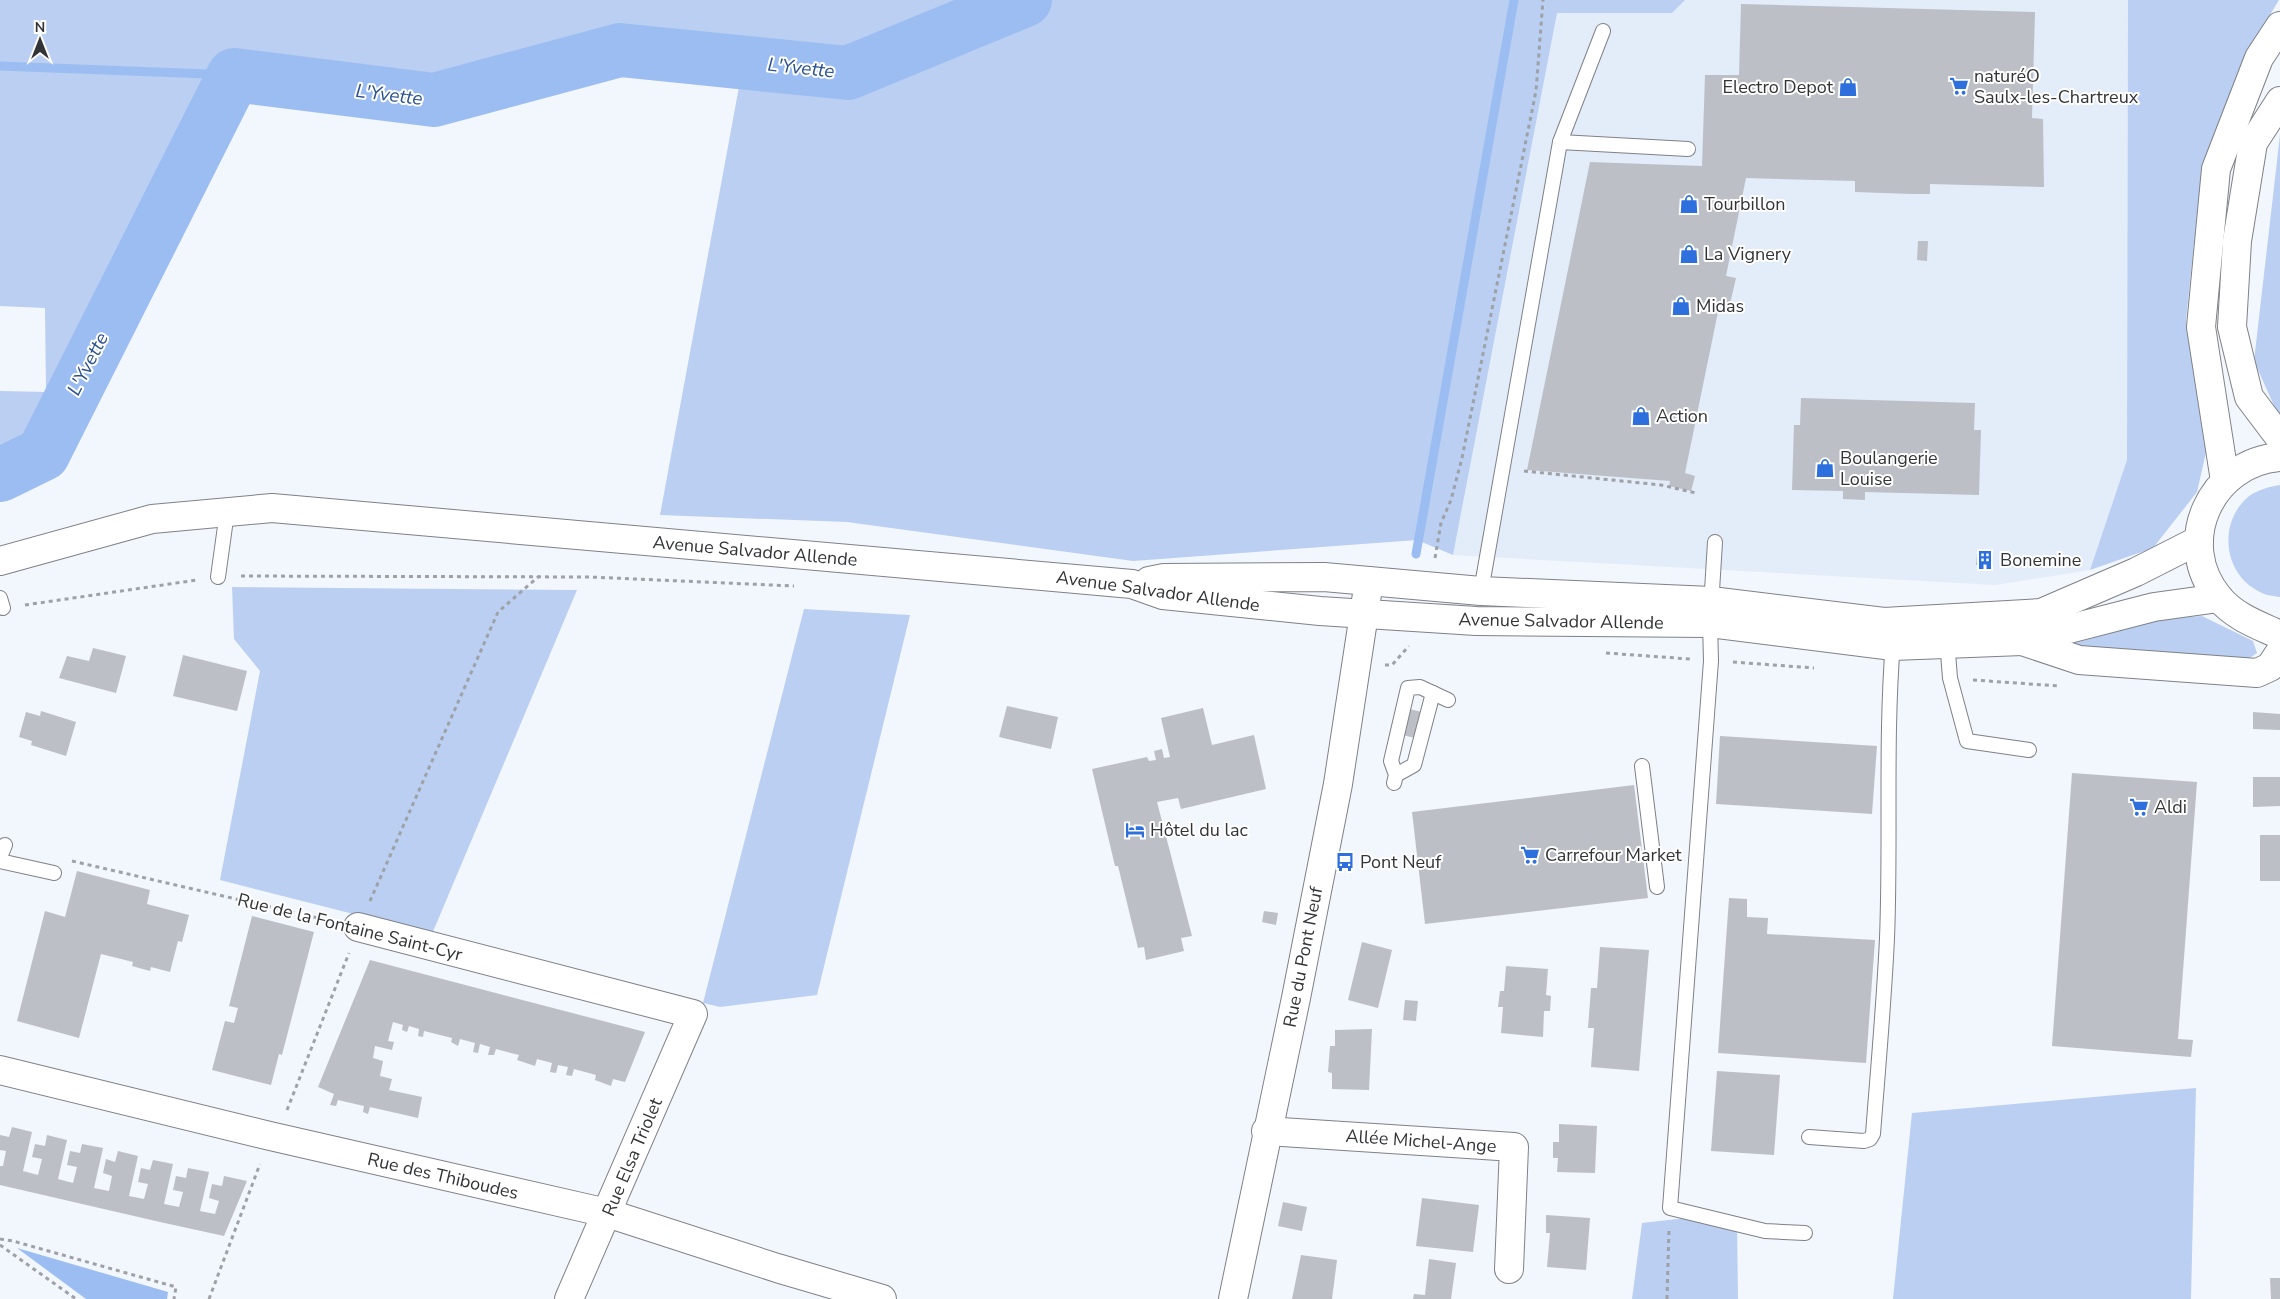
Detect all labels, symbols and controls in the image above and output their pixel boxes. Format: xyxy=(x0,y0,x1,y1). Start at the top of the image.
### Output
north arrow xyxy=(15,15,65,65)
text: N xyxy=(35,18,45,37)
water label: L'Yvette xyxy=(766,52,836,84)
place label: naturéO Saulx-les-Chartreux xyxy=(1974,64,2139,109)
place label: Electro Depot xyxy=(1722,75,1834,99)
supermarket icon: naturéO Saulx-les-Chartreux xyxy=(1948,75,1970,97)
shop icon: Electro Depot xyxy=(1837,76,1859,98)
water label: L'Yvette xyxy=(354,78,424,112)
place label: Tourbillon xyxy=(1704,192,1785,216)
shop icon: Tourbillon xyxy=(1678,193,1700,215)
place label: La Vignery xyxy=(1704,242,1792,266)
shop icon: La Vignery xyxy=(1678,243,1700,265)
place label: Midas xyxy=(1696,294,1744,318)
shop icon: Midas xyxy=(1670,295,1692,317)
water label: L'Yvette xyxy=(61,328,115,400)
place label: Action xyxy=(1656,404,1708,428)
shop icon: Action xyxy=(1630,405,1652,427)
place label: Boulangerie Louise xyxy=(1840,446,1938,491)
shop icon: Boulangerie Louise xyxy=(1814,457,1836,479)
street label: Avenue Salvador Allende xyxy=(652,530,858,572)
place label: Bonemine xyxy=(2000,548,2081,572)
building icon: Bonemine xyxy=(1974,549,1996,571)
street label: Avenue Salvador Allende xyxy=(1055,565,1261,617)
street label: Avenue Salvador Allende xyxy=(1458,607,1664,635)
place label: Aldi xyxy=(2154,795,2187,819)
supermarket icon: Aldi xyxy=(2128,796,2150,818)
place label: Hôtel du lac xyxy=(1150,818,1248,842)
hotel icon: Hôtel du lac xyxy=(1124,819,1146,841)
place label: Carrefour Market xyxy=(1545,843,1682,867)
supermarket icon: Carrefour Market xyxy=(1519,844,1541,866)
place label: Pont Neuf xyxy=(1360,850,1442,874)
bus stop icon: Pont Neuf xyxy=(1334,851,1356,873)
street label: Rue du Pont Neuf xyxy=(1278,884,1329,1029)
street label: Rue de la Fontaine Saint-Cyr xyxy=(235,887,465,967)
street label: Rue Elsa Triolet xyxy=(596,1094,668,1220)
street label: Allée Michel-Ange xyxy=(1345,1124,1497,1158)
street label: Rue des Thiboudes xyxy=(365,1147,521,1205)

